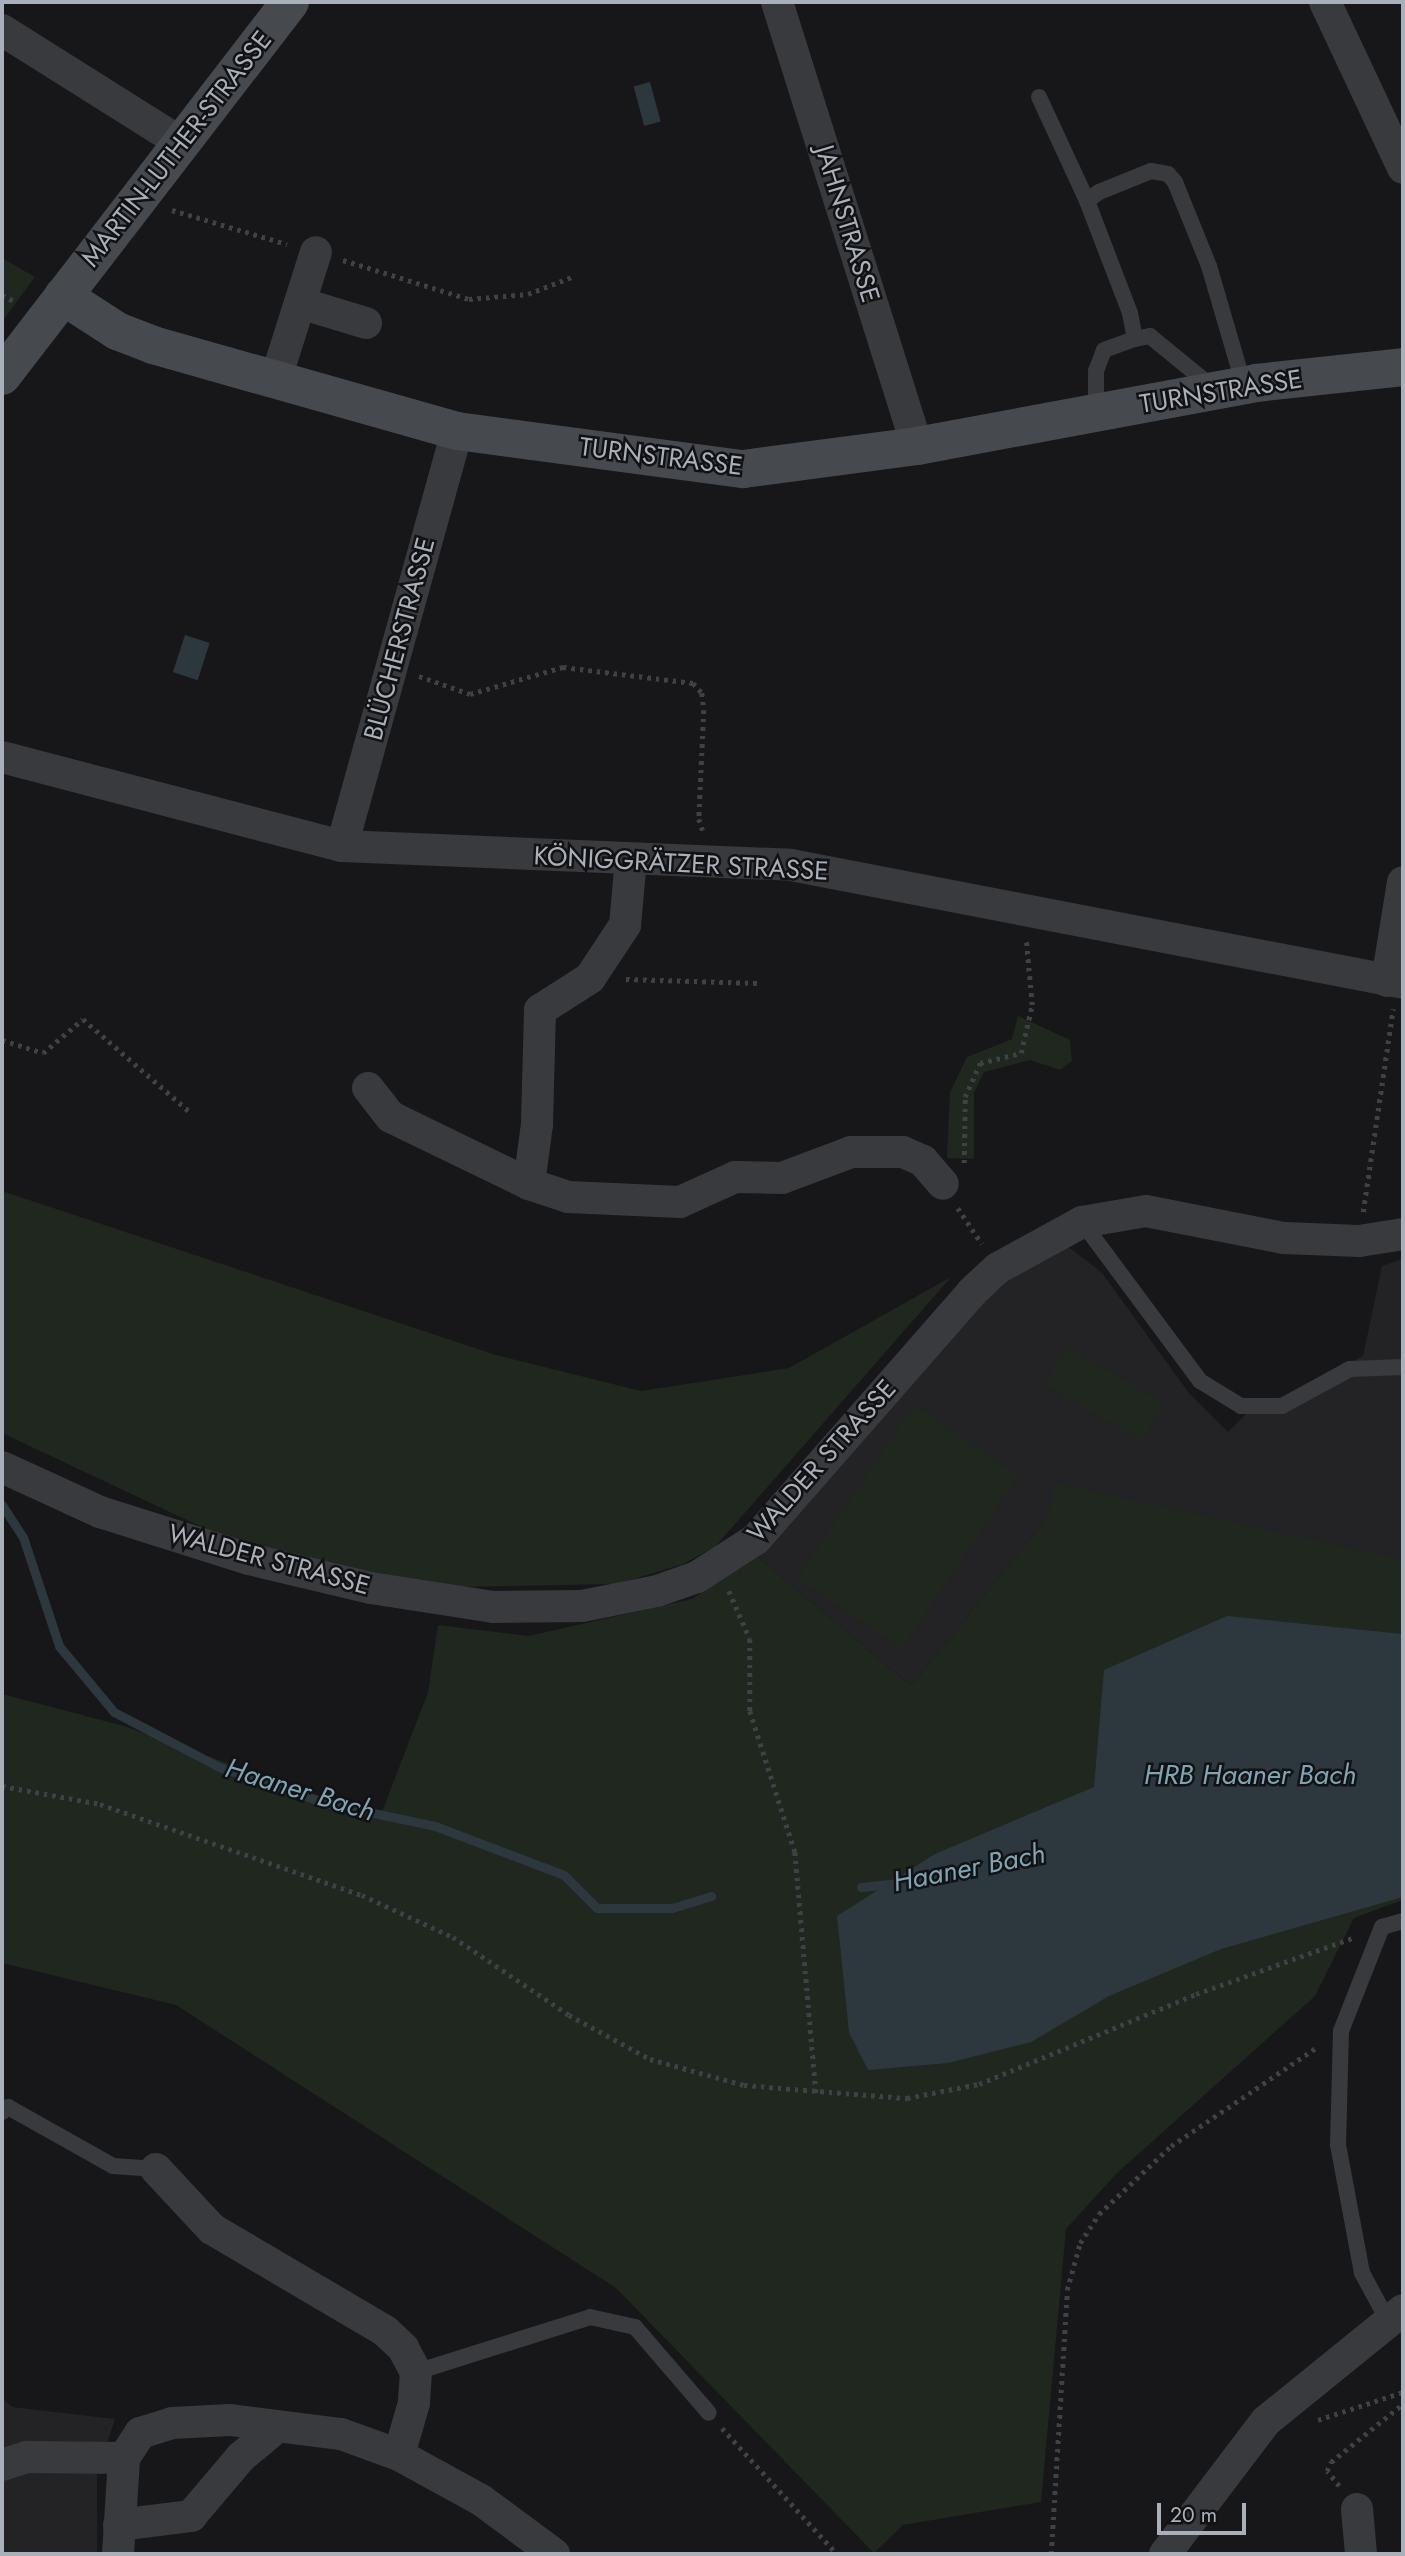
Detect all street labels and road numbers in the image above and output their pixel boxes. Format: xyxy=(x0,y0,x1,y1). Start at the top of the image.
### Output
street label: MARTIN-LUTHER-STRASSE xyxy=(75,25,279,273)
street label: JAHNSTRASSE xyxy=(808,142,886,306)
street label: TURNSTRASSE xyxy=(1138,364,1304,420)
street label: TURNSTRASSE xyxy=(578,432,744,482)
street label: BLÜCHERSTRASSE xyxy=(358,534,442,744)
street label: KÖNIGGRÄTZER STRASSE xyxy=(533,841,829,887)
street label: WALDER STRASSE xyxy=(741,1374,903,1548)
street label: WALDER STRASSE xyxy=(165,1518,373,1602)

